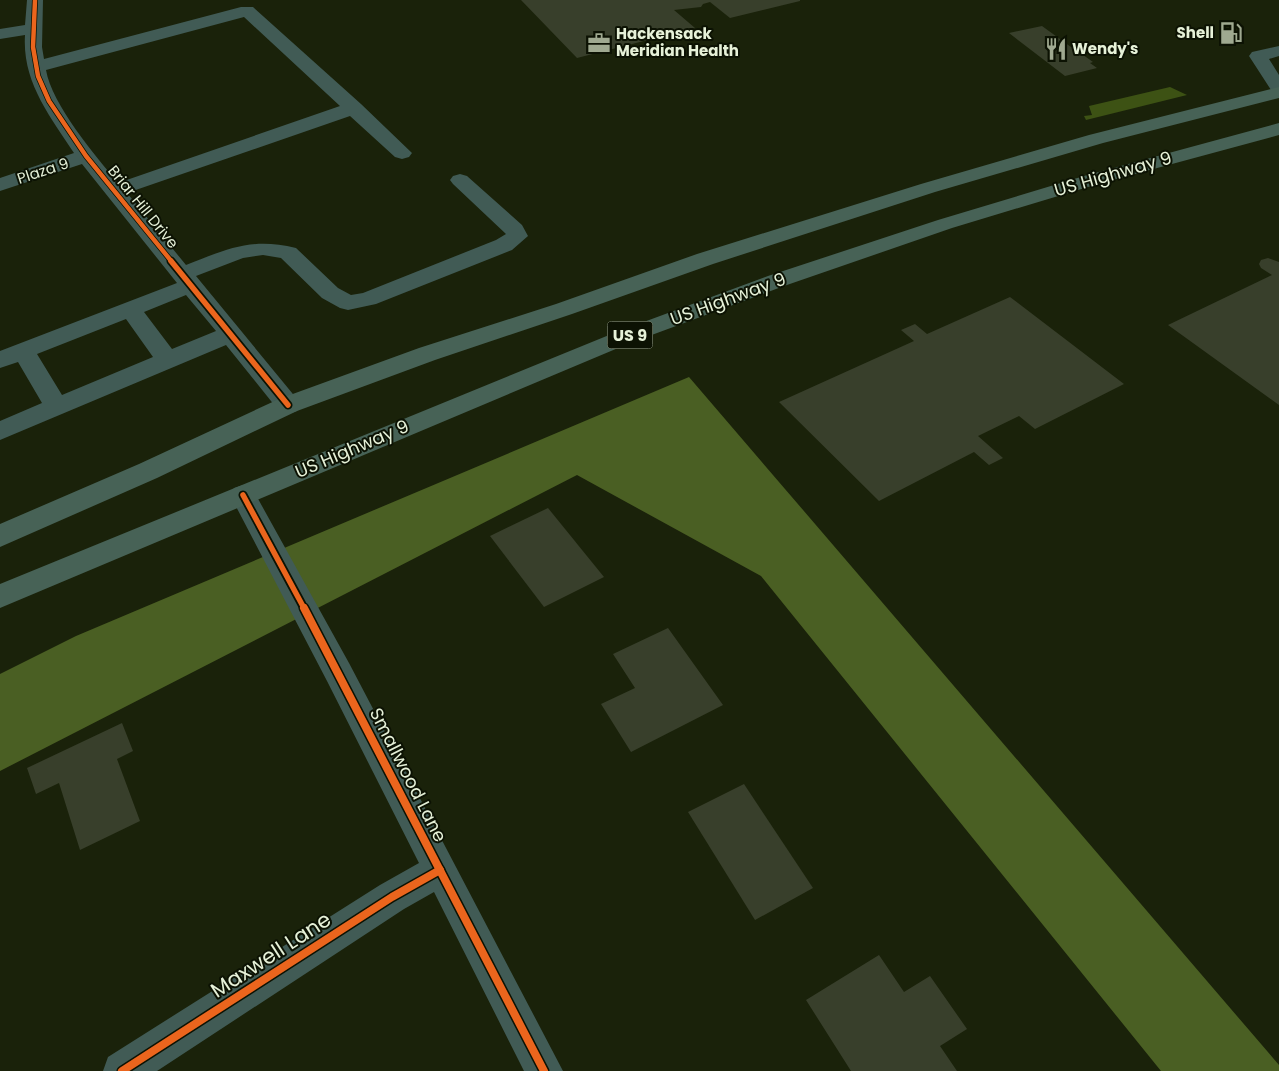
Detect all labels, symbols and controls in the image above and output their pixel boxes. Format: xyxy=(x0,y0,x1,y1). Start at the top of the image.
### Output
fuel station icon: Shell xyxy=(1218,20,1244,46)
place label: Shell xyxy=(1177,22,1214,43)
place label: Hackensack Meridian Health xyxy=(616,23,739,61)
office icon: Hackensack Meridian Health xyxy=(586,30,612,56)
restaurant icon: Wendy's xyxy=(1043,36,1069,62)
place label: Wendy's xyxy=(1072,38,1138,59)
street label: US Highway 9 xyxy=(1051,145,1175,202)
street label: Plaza 9 xyxy=(14,152,71,189)
street label: Briar Hill Drive xyxy=(103,161,183,253)
street label: US Highway 9 xyxy=(667,266,789,331)
road number: US 9 xyxy=(608,322,652,348)
street label: US Highway 9 xyxy=(291,413,413,484)
street label: Smallwood Lane xyxy=(364,703,453,846)
street label: Maxwell Lane xyxy=(205,905,337,1004)

